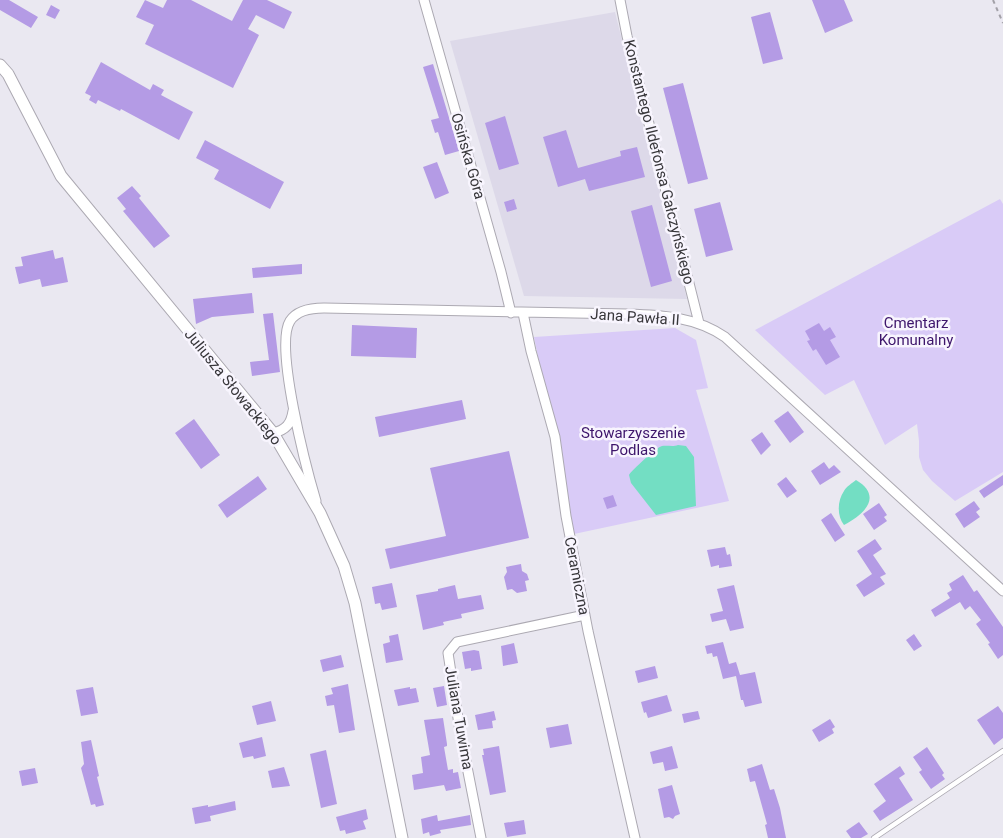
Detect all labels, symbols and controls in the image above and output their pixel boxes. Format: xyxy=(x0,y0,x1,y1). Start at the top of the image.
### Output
street label: Konstantego Ildefonsa Gałczyńskiego xyxy=(620,38,698,286)
street label: Osińska Góra xyxy=(447,111,489,201)
street label: Jana Pawła II xyxy=(590,305,680,329)
park label: Cmentarz Komunalny xyxy=(879,314,953,349)
street label: Juliusza Słowackiego xyxy=(181,325,285,449)
park label: Stowarzyszenie Podlas xyxy=(581,424,685,459)
street label: Ceramiczna xyxy=(561,535,593,617)
street label: Juliana Tuwima xyxy=(441,665,477,771)

